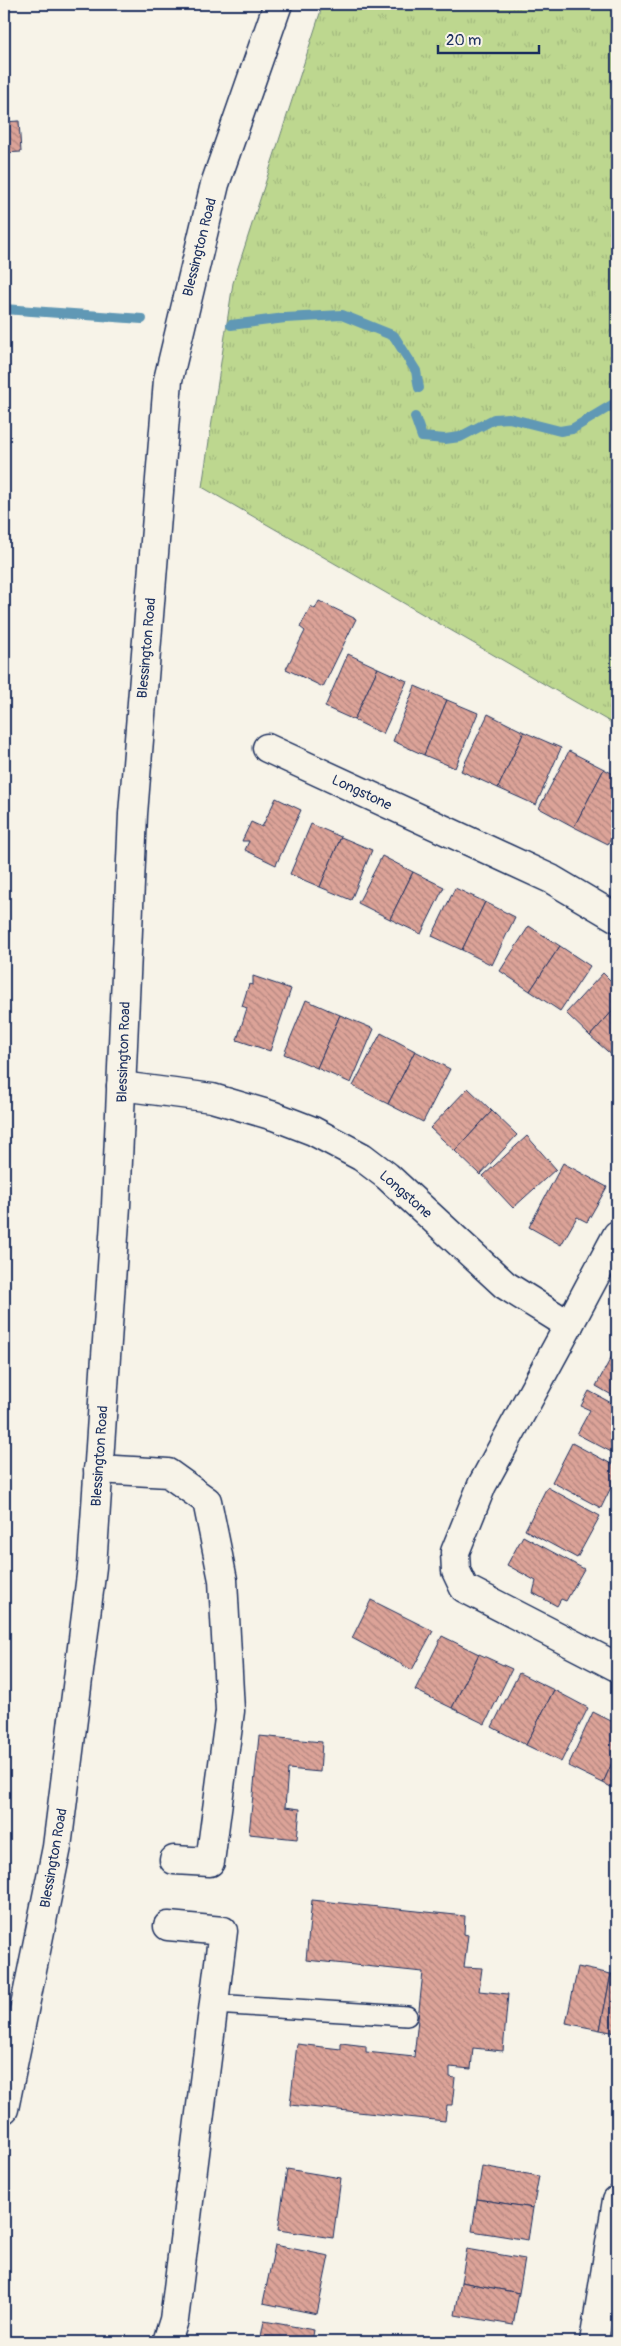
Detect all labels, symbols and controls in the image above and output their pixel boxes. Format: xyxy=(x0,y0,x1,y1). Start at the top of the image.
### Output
scale bar xyxy=(438,22,540,54)
text: 20 m xyxy=(446,31,481,50)
street label: Blessington Road xyxy=(179,196,220,298)
street label: Blessington Road xyxy=(134,597,159,699)
street label: Longstone xyxy=(329,771,395,814)
street label: Blessington Road xyxy=(113,1001,134,1103)
street label: Longstone xyxy=(376,1167,436,1222)
street label: Blessington Road xyxy=(87,1405,112,1507)
street label: Blessington Road xyxy=(36,1807,71,1909)

